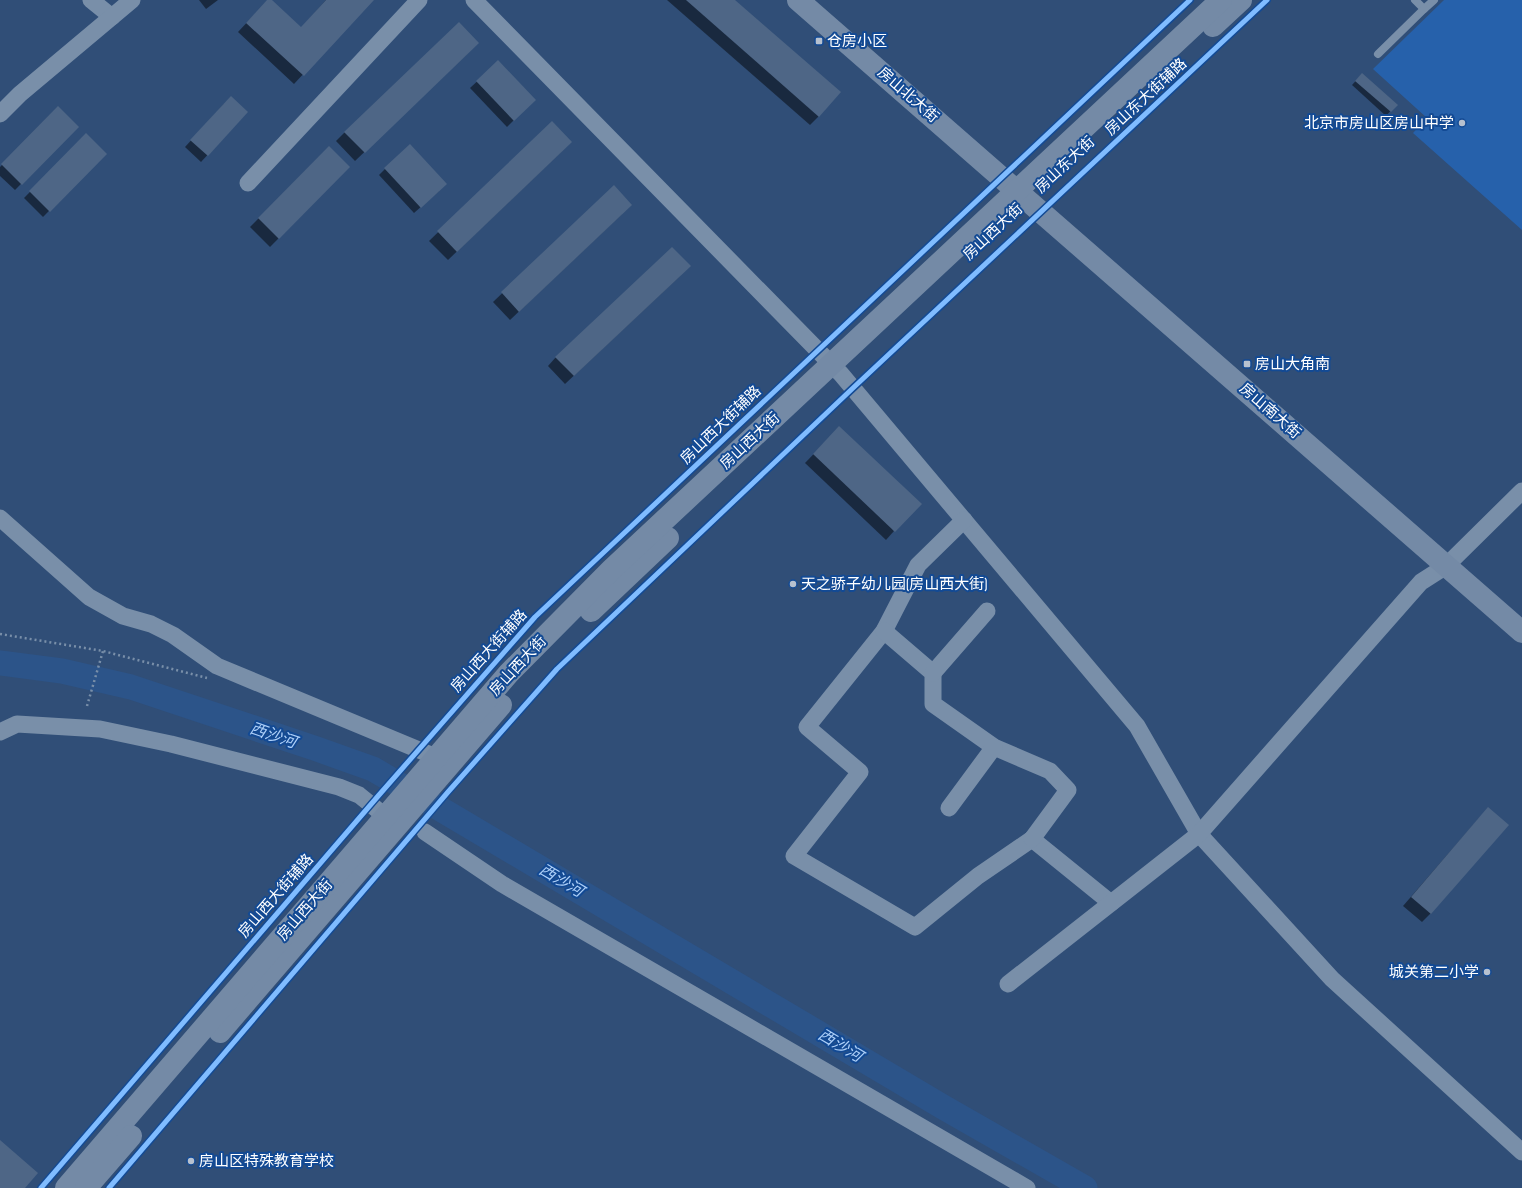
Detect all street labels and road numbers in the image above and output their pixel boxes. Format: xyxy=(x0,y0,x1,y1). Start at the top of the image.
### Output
street label: 房山东大街辅路 xyxy=(1101,54,1191,140)
street label: 房山北大街 xyxy=(873,63,943,127)
street label: 房山东大街 xyxy=(1031,132,1099,198)
street label: 房山西大街 xyxy=(959,199,1027,265)
street label: 房山南大街 xyxy=(1235,379,1305,443)
street label: 房山西大街辅路 xyxy=(677,382,765,468)
street label: 房山西大街 xyxy=(716,409,784,473)
street label: 房山西大街辅路 xyxy=(447,606,531,696)
street label: 房山西大街 xyxy=(486,632,550,700)
street label: 房山西大街辅路 xyxy=(235,850,317,942)
street label: 房山西大街 xyxy=(274,876,336,944)

